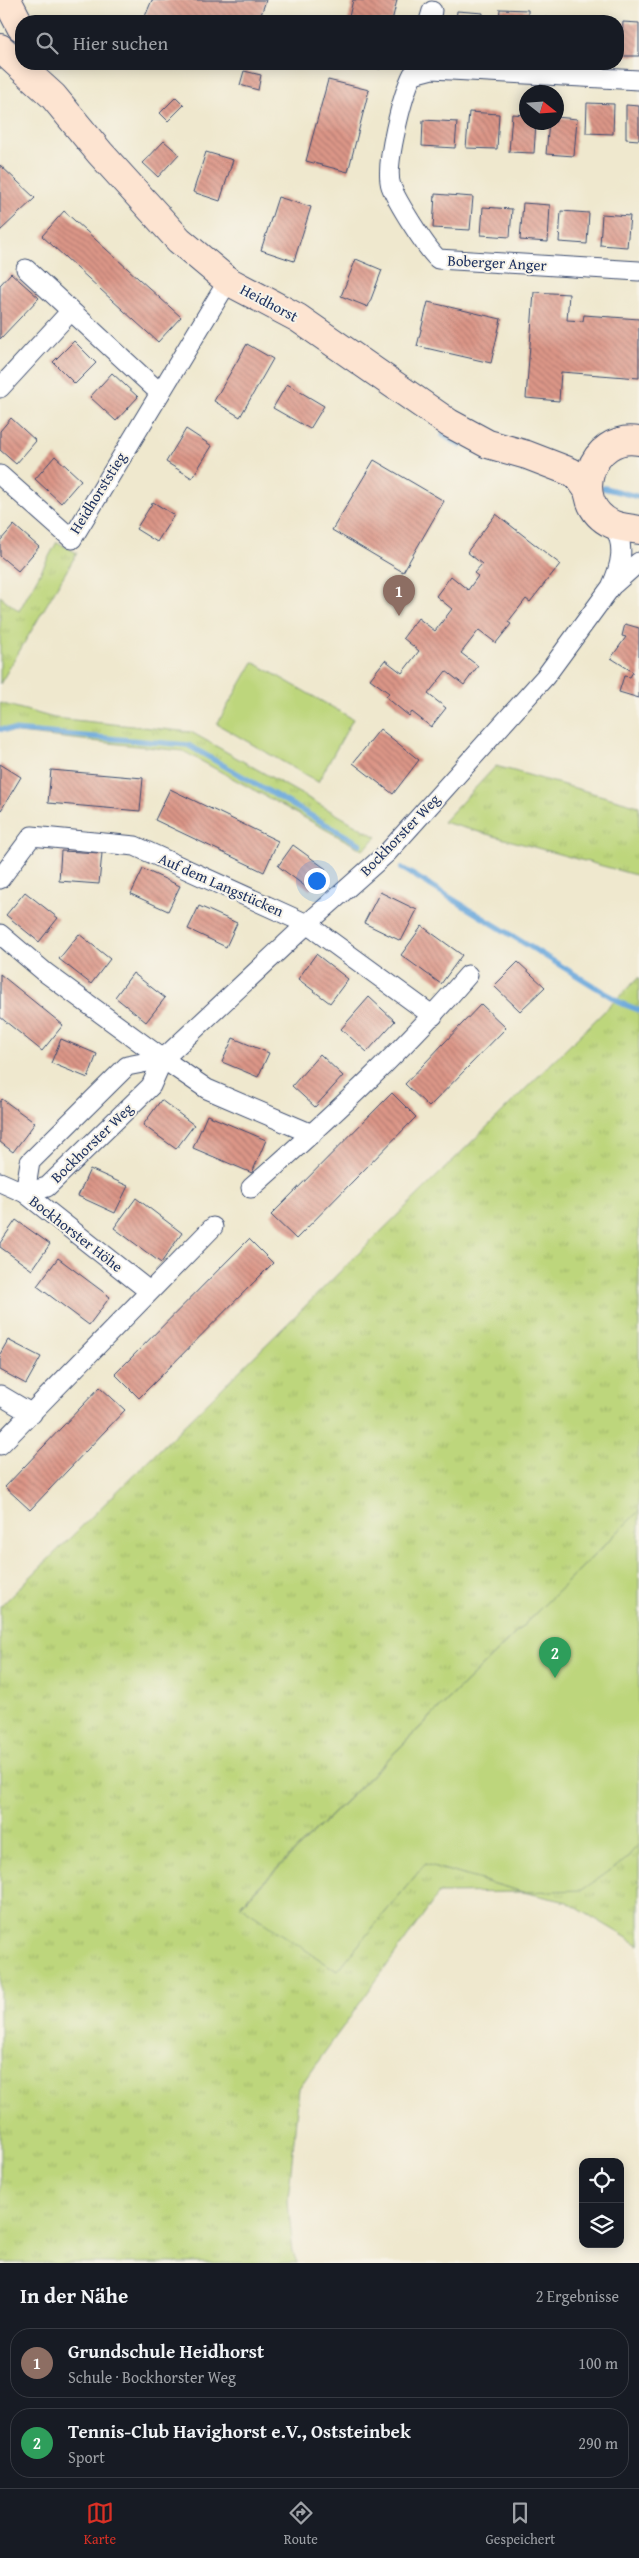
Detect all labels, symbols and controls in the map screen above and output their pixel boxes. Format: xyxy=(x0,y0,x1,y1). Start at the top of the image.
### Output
search box xyxy=(15,15,624,70)
icon: search xyxy=(33,29,61,57)
text: Hier suchen xyxy=(73,29,168,57)
north arrow xyxy=(519,85,564,130)
street label: Boberger Anger xyxy=(447,249,547,276)
street label: Heidhorst xyxy=(237,279,302,327)
street label: Heidhorststieg xyxy=(64,447,131,538)
pin: 1 xyxy=(383,575,415,616)
street label: Bockhorster Weg xyxy=(355,789,445,880)
street label: Auf dem Langstücken xyxy=(155,848,288,922)
your location xyxy=(304,868,330,894)
street label: Bockhorster Weg xyxy=(46,1098,138,1187)
street label: Bockhorster Höhe xyxy=(25,1190,127,1277)
pin: 2 xyxy=(539,1637,571,1678)
map controls xyxy=(579,2158,624,2248)
button: locate xyxy=(579,2158,624,2203)
button: layers xyxy=(579,2203,624,2248)
text: In der Nähe xyxy=(20,2280,128,2311)
text: 2 Ergebnisse xyxy=(536,2284,619,2308)
text: Grundschule Heidhorst xyxy=(68,2337,264,2365)
text: 1 xyxy=(33,2351,41,2375)
text: 100 m xyxy=(578,2351,618,2375)
text: Schule · Bockhorster Weg xyxy=(68,2365,236,2389)
text: Tennis-Club Havighorst e.V., Oststeinbek xyxy=(68,2417,411,2445)
text: 2 xyxy=(33,2431,41,2455)
text: 290 m xyxy=(578,2431,618,2455)
text: Sport xyxy=(68,2445,105,2469)
tab: Karte xyxy=(84,2499,116,2549)
tab: Route xyxy=(284,2499,318,2549)
tab: Gespeichert xyxy=(486,2499,555,2549)

